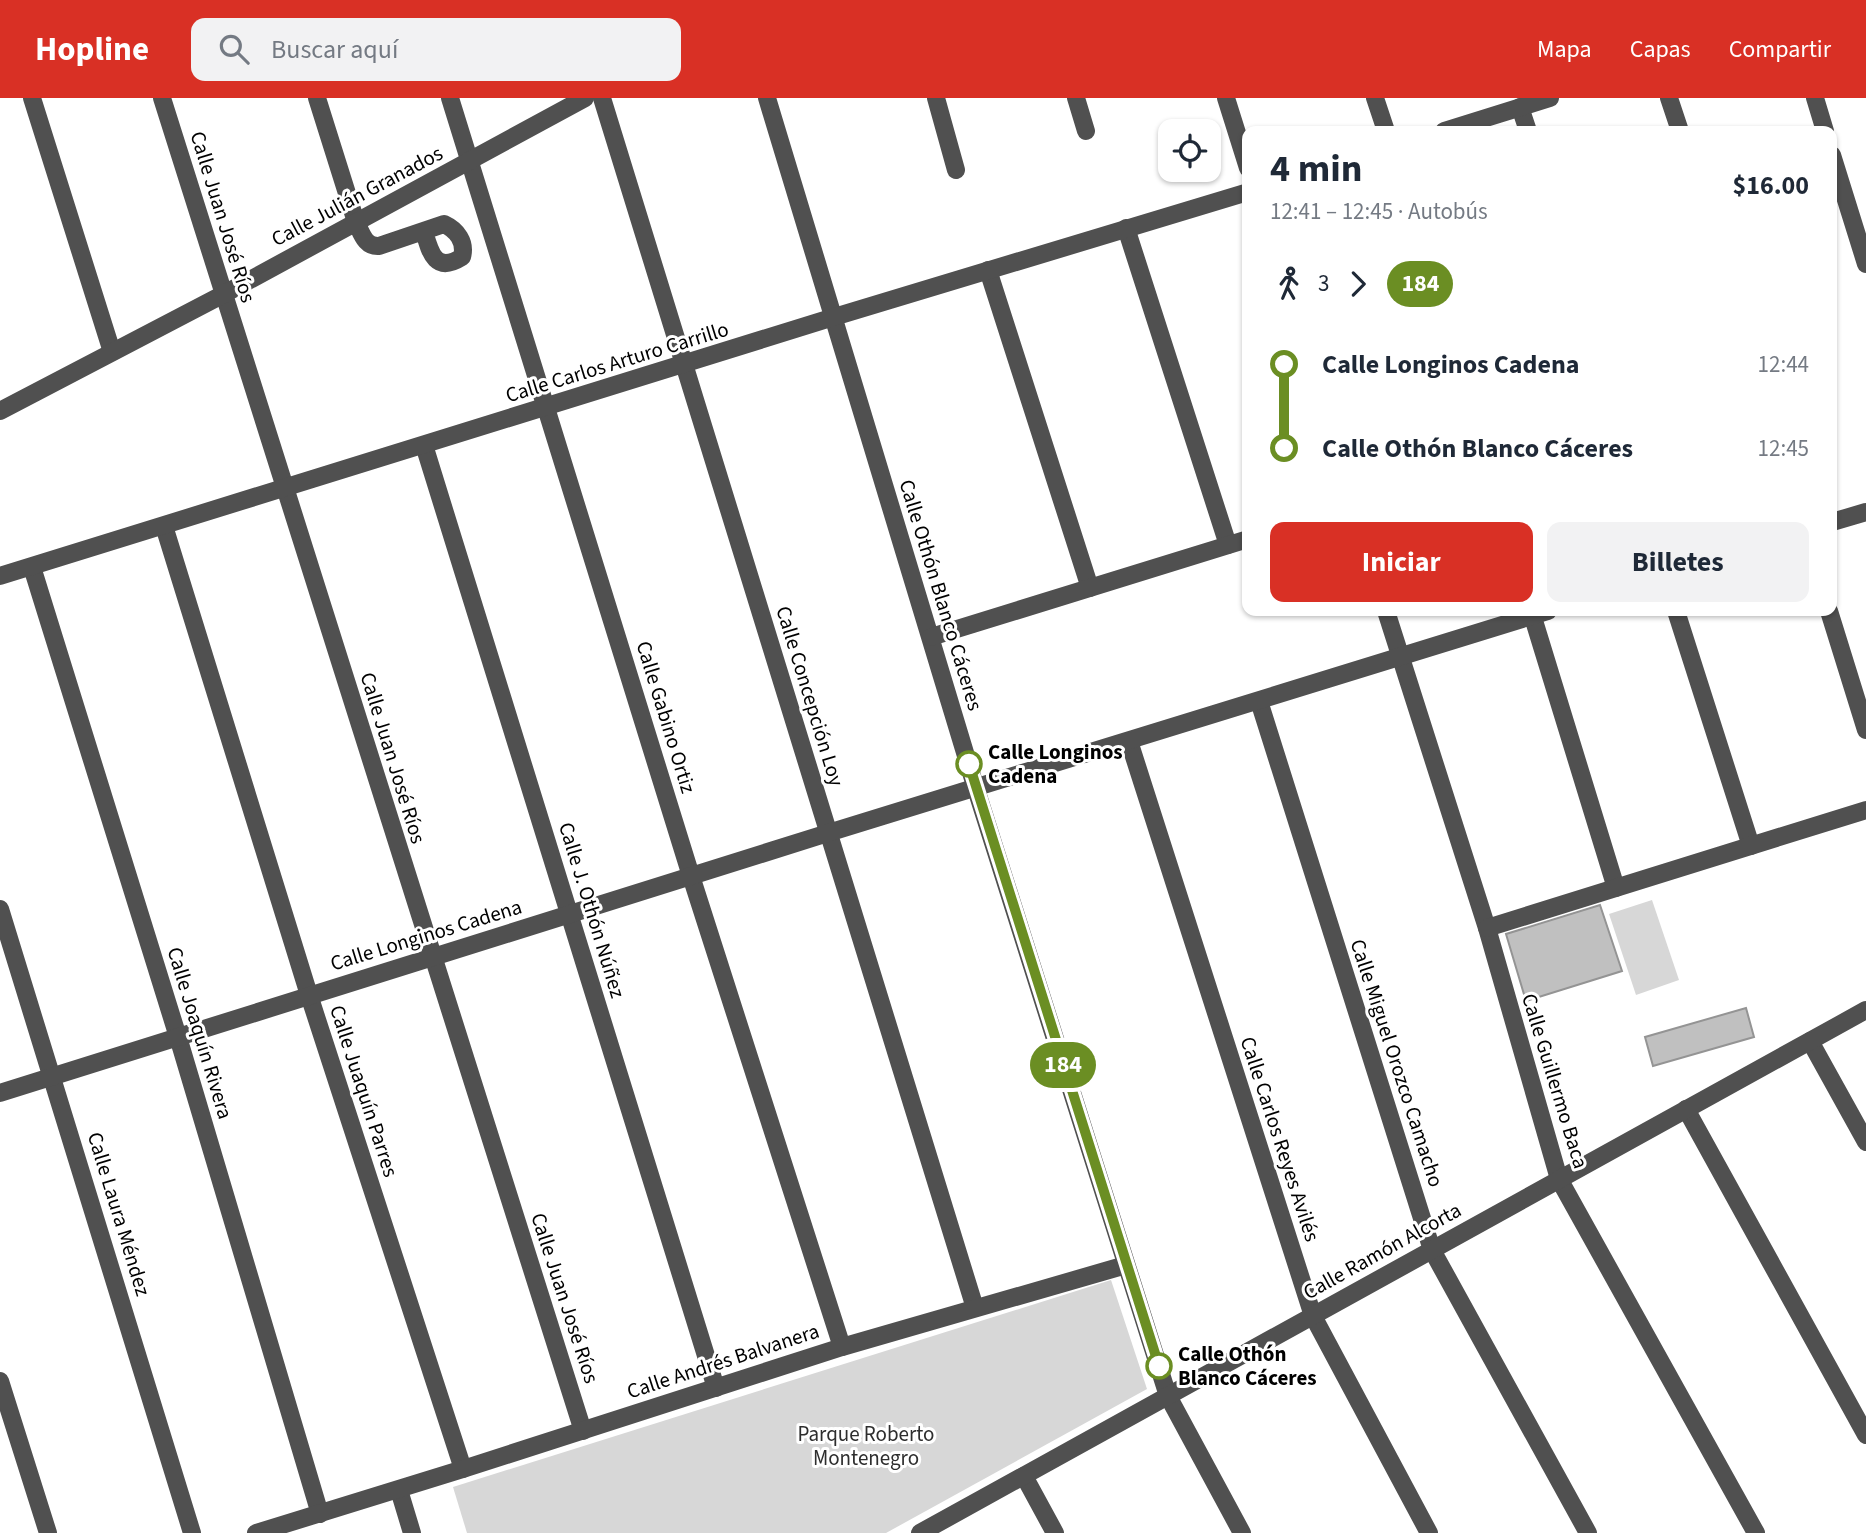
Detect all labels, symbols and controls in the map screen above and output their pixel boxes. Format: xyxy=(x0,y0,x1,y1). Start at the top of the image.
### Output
search box xyxy=(191,18,681,81)
text: Hopline xyxy=(35,26,149,73)
icon: search xyxy=(215,30,253,68)
text: Buscar aquí xyxy=(271,31,398,68)
text: Mapa xyxy=(1537,32,1592,67)
text: Capas xyxy=(1630,32,1691,67)
text: Compartir xyxy=(1729,32,1831,67)
map controls xyxy=(1158,119,1221,182)
button: locate xyxy=(1158,119,1221,182)
street label: Calle Juan José Ríos xyxy=(183,128,263,307)
street label: Calle Julián Granados xyxy=(266,138,448,254)
text: 4 min xyxy=(1270,142,1362,196)
text: $16.00 xyxy=(1733,167,1809,204)
text: 12:41 – 12:45 · Autobús xyxy=(1270,195,1488,228)
icon: walk xyxy=(1270,265,1308,303)
icon: forward xyxy=(1339,265,1377,303)
text: 184 xyxy=(1401,266,1439,301)
text: 3 xyxy=(1318,267,1329,300)
street label: Calle Carlos Arturo Carrillo xyxy=(502,314,732,410)
text: Calle Longinos Cadena xyxy=(1322,346,1580,383)
text: 12:44 xyxy=(1758,348,1809,381)
text: Calle Othón Blanco Cáceres xyxy=(1322,430,1633,467)
text: 12:45 xyxy=(1758,432,1809,465)
street label: Calle Othón Blanco Cáceres xyxy=(892,476,991,714)
button: Iniciar xyxy=(1270,522,1533,602)
button: Billetes xyxy=(1547,522,1809,602)
street label: Calle Concepción Loy xyxy=(768,602,852,790)
street label: Calle Gabino Ortiz xyxy=(629,637,703,797)
street label: Calle Juan José Ríos xyxy=(353,669,433,848)
place label: Calle Longinos Cadena xyxy=(988,737,1123,791)
marker: Calle Longinos Cadena xyxy=(956,751,982,777)
street label: Calle J. Othón Núñez xyxy=(551,818,633,1002)
street label: Calle Longinos Cadena xyxy=(326,892,526,978)
street label: Calle Miguel Orozco Camacho xyxy=(1343,935,1451,1191)
street label: Calle Joaquín Rivera xyxy=(160,943,240,1123)
street label: Calle Guillermo Baca xyxy=(1514,990,1596,1172)
street label: Calle Juaquín Parres xyxy=(322,1001,406,1181)
street label: Calle Carlos Reyes Avilés xyxy=(1233,1033,1327,1245)
line badge: 184 xyxy=(1023,1042,1103,1088)
text: 184 xyxy=(1044,1047,1082,1082)
street label: Calle Laura Méndez xyxy=(80,1128,158,1300)
street label: Calle Ramón Alcorta xyxy=(1297,1195,1467,1307)
street label: Calle Juan José Ríos xyxy=(523,1209,607,1387)
street label: Calle Andrés Balvanera xyxy=(623,1316,823,1406)
place label: Calle Othón Blanco Cáceres xyxy=(1178,1339,1317,1393)
marker: Calle Othón Blanco Cáceres xyxy=(1146,1353,1172,1379)
park label: Parque Roberto Montenegro xyxy=(798,1419,934,1473)

